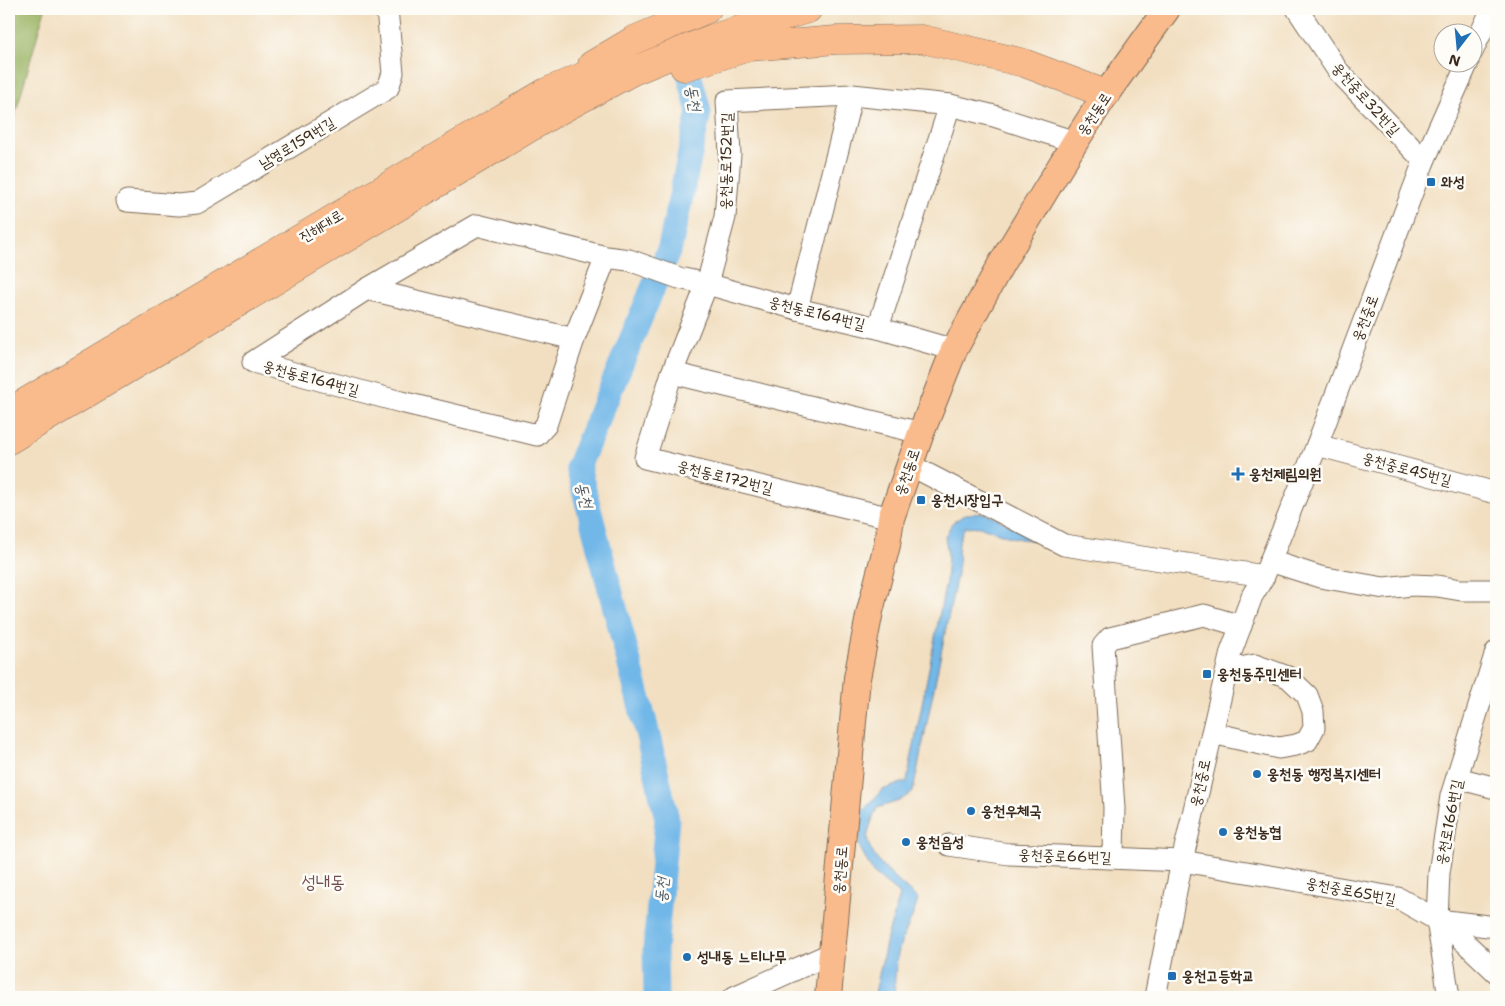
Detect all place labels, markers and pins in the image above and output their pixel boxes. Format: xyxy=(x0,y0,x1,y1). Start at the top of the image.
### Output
place label: 와성 xyxy=(1440,172,1465,192)
marker: 와성 xyxy=(1425,176,1437,188)
place label: 웅천제림의원 xyxy=(1249,464,1321,484)
marker: 웅천제림의원 xyxy=(1231,467,1245,481)
place label: 웅천시장입구 xyxy=(931,490,1003,510)
marker: 웅천시장입구 xyxy=(915,494,927,506)
place label: 웅천동주민센터 xyxy=(1217,664,1302,684)
marker: 웅천동주민센터 xyxy=(1201,668,1213,680)
place label: 웅천동 행정복지센터 xyxy=(1267,764,1381,784)
marker: 웅천동 행정복지센터 xyxy=(1251,768,1263,780)
place label: 웅천우체국 xyxy=(981,801,1041,821)
marker: 웅천우체국 xyxy=(965,805,977,817)
place label: 웅천농협 xyxy=(1233,822,1281,842)
marker: 웅천농협 xyxy=(1217,826,1229,838)
place label: 웅천읍성 xyxy=(916,832,964,852)
marker: 웅천읍성 xyxy=(900,836,912,848)
place label: 성내동 느티나무 xyxy=(697,947,787,967)
marker: 성내동 느티나무 xyxy=(681,951,693,963)
place label: 웅천고등학교 xyxy=(1182,966,1254,986)
marker: 웅천고등학교 xyxy=(1166,970,1178,982)

